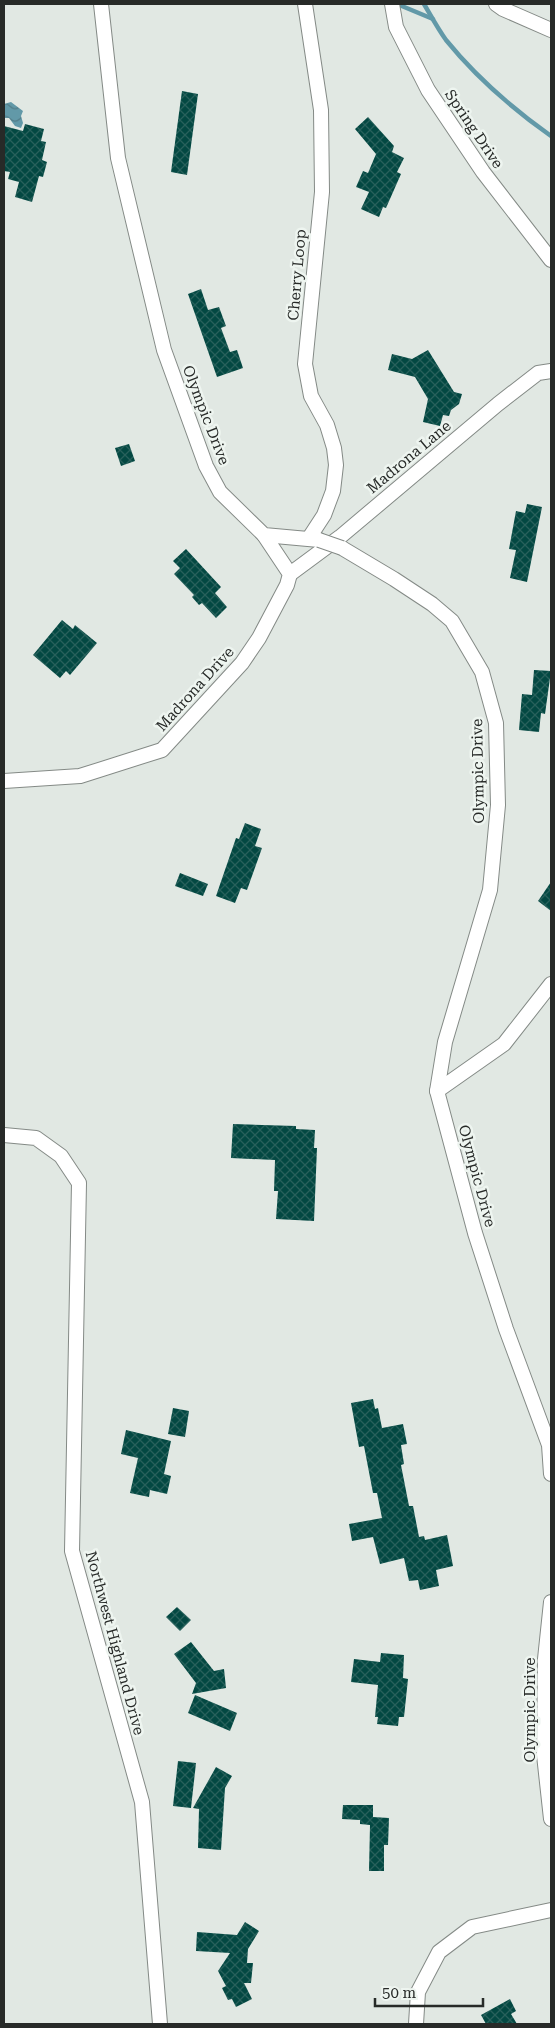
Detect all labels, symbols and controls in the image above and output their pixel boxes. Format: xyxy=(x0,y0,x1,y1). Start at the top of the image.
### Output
street label: Spring Drive xyxy=(441,86,507,172)
street label: Cherry Loop xyxy=(284,228,310,321)
street label: Olympic Drive xyxy=(179,363,233,467)
street label: Madrona Lane xyxy=(363,417,455,497)
street label: Madrona Drive xyxy=(152,643,238,735)
street label: Olympic Drive xyxy=(468,718,488,824)
street label: Olympic Drive xyxy=(455,1123,499,1229)
street label: Northwest Highland Drive xyxy=(82,1549,148,1737)
street label: Olympic Drive xyxy=(521,1657,539,1763)
scale bar xyxy=(375,1976,482,2008)
text: 50 m xyxy=(382,1984,417,2002)

